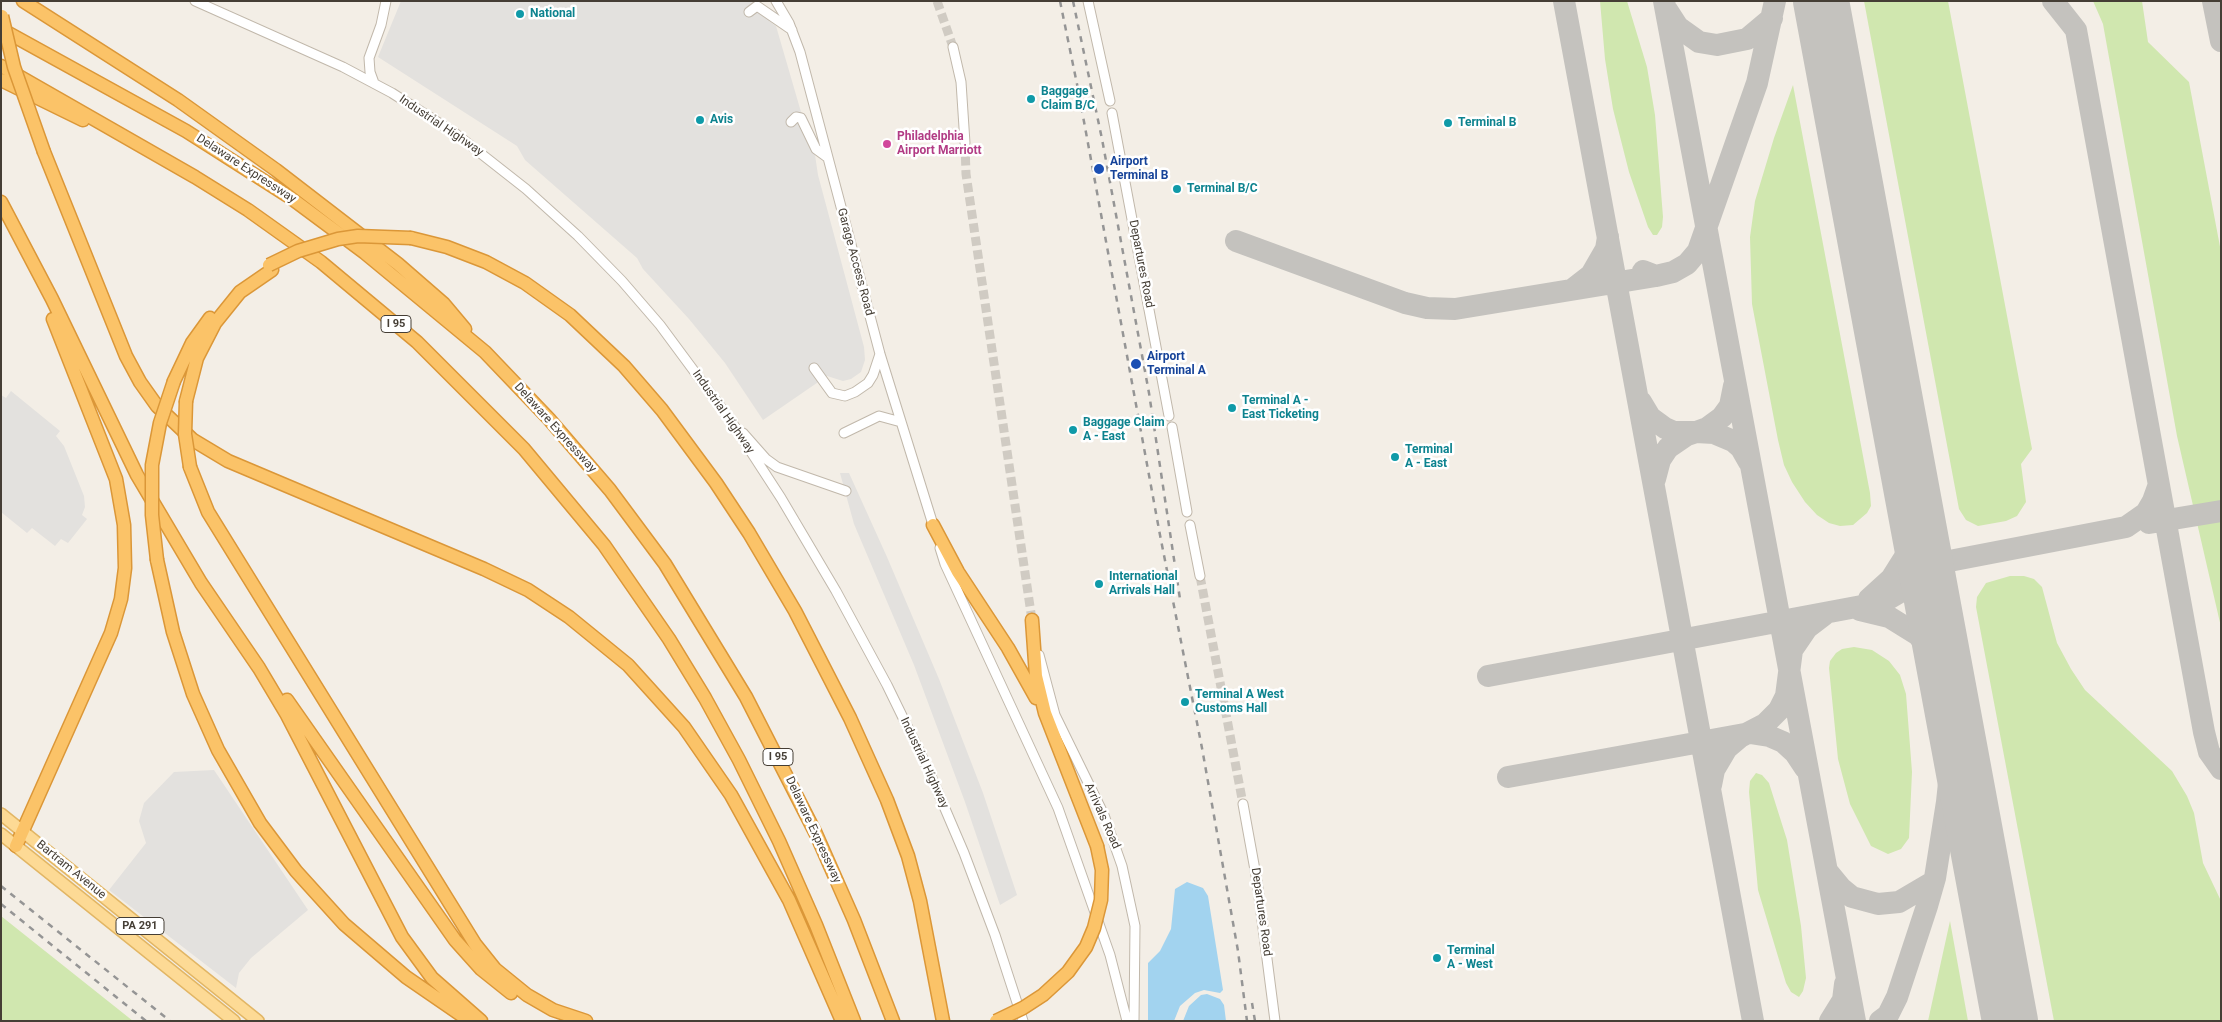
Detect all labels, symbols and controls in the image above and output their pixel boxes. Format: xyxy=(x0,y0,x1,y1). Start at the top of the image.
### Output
place label: National xyxy=(530,7,575,21)
marker: National xyxy=(514,8,526,20)
place label: Baggage Claim B/C xyxy=(1041,85,1095,113)
street label: Industrial Highway xyxy=(396,92,486,160)
marker: Baggage Claim B/C xyxy=(1025,93,1037,105)
place label: Avis xyxy=(710,113,733,127)
marker: Avis xyxy=(694,114,706,126)
place label: Terminal B xyxy=(1458,116,1516,130)
marker: Terminal B xyxy=(1442,117,1454,129)
place label: Philadelphia Airport Marriott xyxy=(897,130,982,158)
street label: Delaware Expressway xyxy=(193,131,299,207)
marker: Philadelphia Airport Marriott xyxy=(881,138,893,150)
place label: Airport Terminal B xyxy=(1110,155,1168,183)
marker: Airport Terminal B xyxy=(1092,162,1106,176)
place label: Terminal B/C xyxy=(1187,182,1258,196)
marker: Terminal B/C xyxy=(1171,183,1183,195)
street label: Garage Access Road xyxy=(834,207,876,317)
street label: Departures Road xyxy=(1125,219,1157,309)
road number: I 95 xyxy=(381,316,411,332)
place label: Airport Terminal A xyxy=(1147,350,1206,378)
marker: Airport Terminal A xyxy=(1129,357,1143,371)
street label: Industrial Highway xyxy=(689,367,757,457)
street label: Delaware Expressway xyxy=(511,380,599,476)
place label: Terminal A - East Ticketing xyxy=(1242,394,1319,422)
marker: Terminal A - East Ticketing xyxy=(1226,402,1238,414)
place label: Baggage Claim A - East xyxy=(1083,416,1165,444)
marker: Baggage Claim A - East xyxy=(1067,424,1079,436)
place label: Terminal A - East xyxy=(1405,443,1453,471)
marker: Terminal A - East xyxy=(1389,451,1401,463)
place label: International Arrivals Hall xyxy=(1109,570,1178,598)
marker: International Arrivals Hall xyxy=(1093,578,1105,590)
place label: Terminal A West Customs Hall xyxy=(1195,688,1284,716)
marker: Terminal A West Customs Hall xyxy=(1179,696,1191,708)
street label: Industrial Highway xyxy=(897,715,951,811)
road number: I 95 xyxy=(763,749,793,766)
street label: Delaware Expressway xyxy=(782,774,844,886)
street label: Arrivals Road xyxy=(1081,781,1123,851)
street label: Bartram Avenue xyxy=(33,838,109,902)
street label: Departures Road xyxy=(1248,867,1274,957)
road number: PA 291 xyxy=(116,918,164,934)
place label: Terminal A - West xyxy=(1447,944,1495,972)
marker: Terminal A - West xyxy=(1431,952,1443,964)

